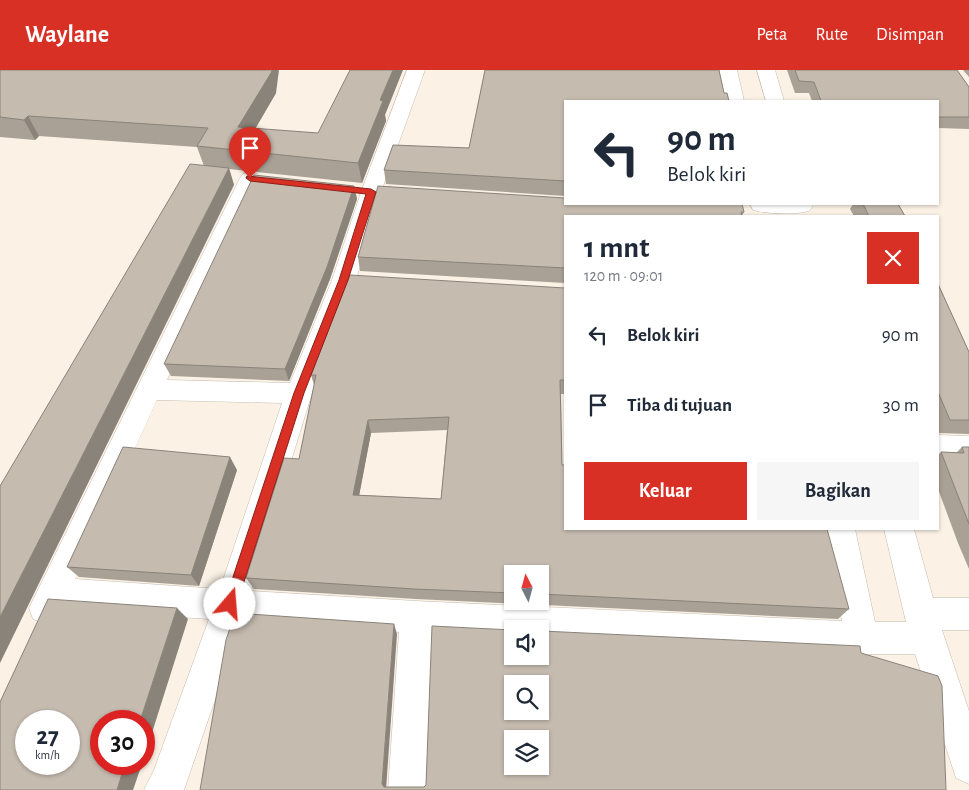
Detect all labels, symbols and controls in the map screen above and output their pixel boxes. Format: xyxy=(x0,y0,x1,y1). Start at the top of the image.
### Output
text: Waylane xyxy=(25,23,109,47)
text: Peta xyxy=(756,26,787,44)
text: Rute xyxy=(815,26,848,44)
text: Disimpan xyxy=(876,26,944,44)
icon: left xyxy=(584,120,649,185)
text: 90 m xyxy=(667,122,736,157)
pin xyxy=(229,127,271,178)
icon: arrive xyxy=(236,134,264,162)
text: Belok kiri xyxy=(667,163,746,185)
button: close xyxy=(867,232,919,284)
text: 1 mnt xyxy=(584,233,649,263)
text: 120 m · 09:01 xyxy=(584,268,663,284)
icon: left xyxy=(584,321,612,349)
text: Belok kiri xyxy=(627,326,699,345)
text: 90 m xyxy=(882,326,919,345)
icon: arrive xyxy=(584,391,612,419)
text: Tiba di tujuan xyxy=(627,396,732,415)
text: 30 m xyxy=(883,396,919,415)
button: Keluar xyxy=(584,462,747,520)
button: Bagikan xyxy=(757,462,919,520)
north arrow xyxy=(504,565,549,610)
map controls xyxy=(504,565,549,775)
position arrow xyxy=(203,577,255,629)
button: sound xyxy=(504,620,549,665)
button: search xyxy=(504,675,549,720)
speed limit sign: 30 xyxy=(90,710,155,775)
text: 27 xyxy=(36,724,59,749)
button: layers xyxy=(504,730,549,775)
text: km/h xyxy=(35,749,60,761)

